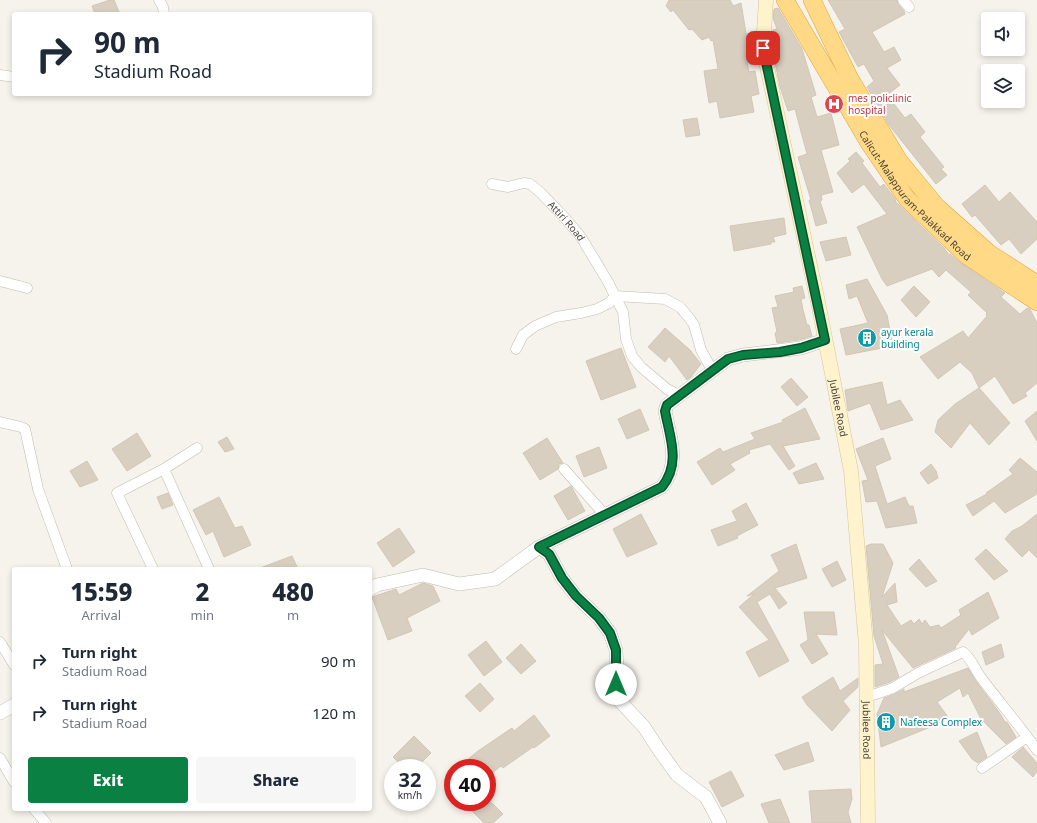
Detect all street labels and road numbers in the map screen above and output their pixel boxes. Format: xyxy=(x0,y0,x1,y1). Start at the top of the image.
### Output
street label: Calicut-Malappuram-Palakkad Road xyxy=(856,128,974,264)
street label: Attiri Road xyxy=(545,198,589,243)
street label: Jubilee Road xyxy=(826,377,851,438)
street label: Jubilee Road xyxy=(860,700,874,759)

